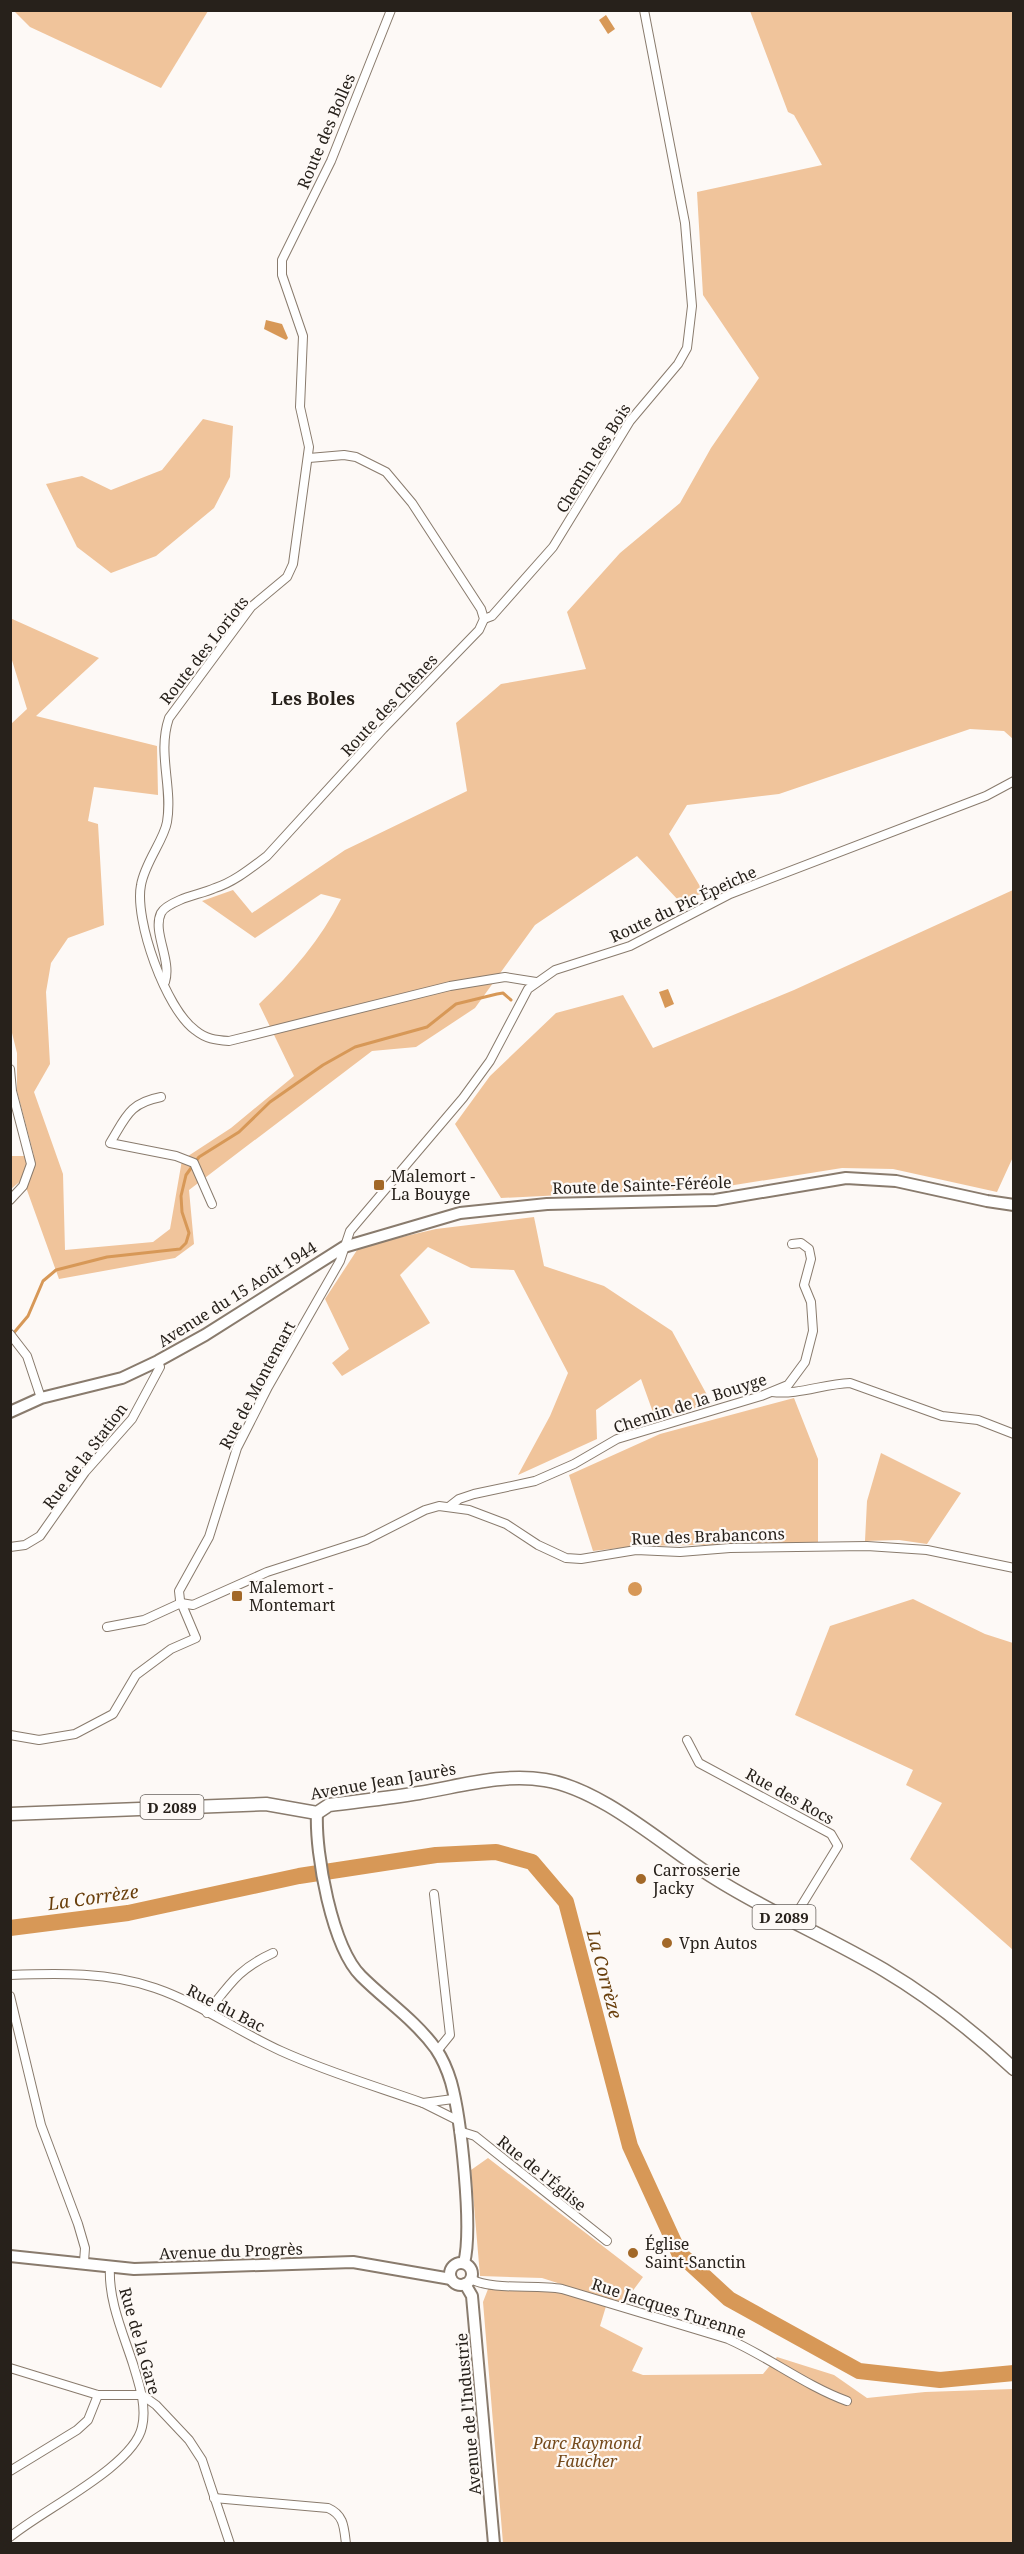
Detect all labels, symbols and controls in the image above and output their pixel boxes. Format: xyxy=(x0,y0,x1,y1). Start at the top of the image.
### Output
street label: Route des Bolles xyxy=(292,70,360,192)
street label: Chemin des Bois xyxy=(551,399,635,517)
street label: Route des Loriots xyxy=(155,591,253,709)
street label: Route des Chênes xyxy=(336,649,442,761)
district label: Les Boles xyxy=(271,686,355,710)
street label: Route du Pic Épeiche xyxy=(606,860,760,948)
place label: Malemort - La Bouyge xyxy=(391,1165,475,1205)
street label: Route de Sainte-Féréole xyxy=(552,1171,732,1199)
marker: Malemort - La Bouyge xyxy=(372,1178,386,1192)
street label: Avenue du 15 Août 1944 xyxy=(153,1236,321,1352)
street label: Rue de Montemart xyxy=(214,1317,300,1453)
street label: Chemin de la Bouyge xyxy=(611,1368,769,1438)
street label: Rue de la Station xyxy=(38,1398,132,1514)
street label: Rue des Brabancons xyxy=(631,1522,785,1550)
place label: Malemort - Montemart xyxy=(249,1576,335,1616)
marker: Malemort - Montemart xyxy=(230,1589,244,1603)
street label: Avenue Jean Jaurès xyxy=(309,1757,457,1805)
street label: Rue des Rocs xyxy=(742,1763,838,1829)
road number: D 2089 xyxy=(140,1795,204,1819)
place label: Carrosserie Jacky xyxy=(652,1859,740,1899)
marker: Carrosserie Jacky xyxy=(634,1872,648,1886)
water label: La Corrèze xyxy=(45,1879,140,1915)
road number: D 2089 xyxy=(752,1905,816,1929)
water label: La Corrèze xyxy=(581,1926,628,2021)
place label: Vpn Autos xyxy=(679,1932,757,1954)
marker: Vpn Autos xyxy=(660,1936,674,1950)
street label: Rue du Bac xyxy=(183,1979,269,2037)
street label: Rue de l'Église xyxy=(493,2130,591,2216)
place label: Église Saint-Sanctin xyxy=(645,2233,746,2273)
street label: Avenue du Progrès xyxy=(159,2237,303,2265)
marker: Église Saint-Sanctin xyxy=(626,2246,640,2260)
street label: Rue Jacques Turenne xyxy=(589,2273,749,2343)
street label: Rue de la Gare xyxy=(114,2285,166,2397)
street label: Avenue de l'Industrie xyxy=(450,2332,486,2496)
park label: Parc Raymond Faucher xyxy=(532,2432,642,2472)

